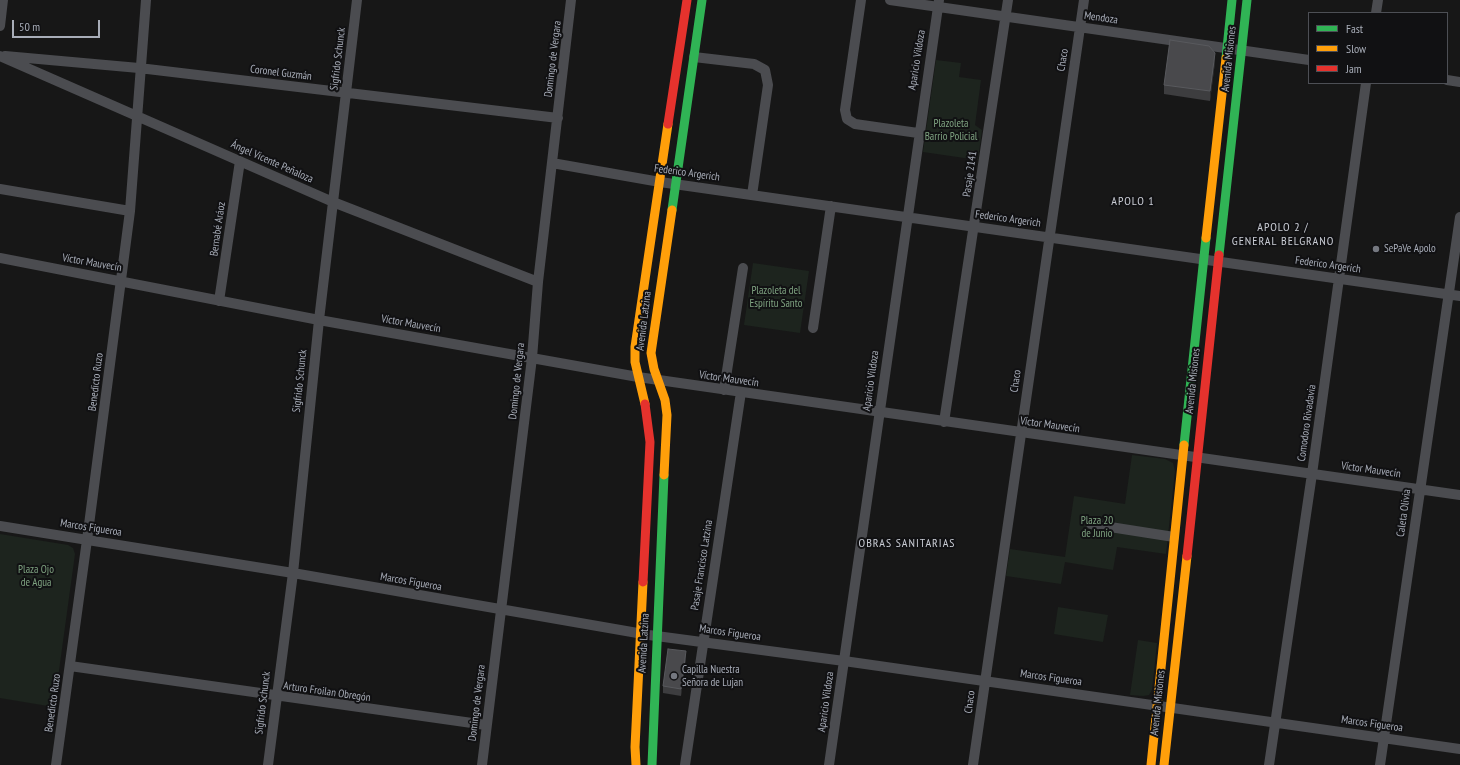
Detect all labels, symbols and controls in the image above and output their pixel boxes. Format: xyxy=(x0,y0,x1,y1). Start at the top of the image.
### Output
street label: Mendoza xyxy=(1083,9,1119,27)
scale bar xyxy=(14,12,102,38)
legend xyxy=(1308,12,1448,84)
text: 50 m xyxy=(19,19,40,34)
street label: Domingo de Vergara xyxy=(542,20,564,98)
text: Fast xyxy=(1346,21,1363,36)
street label: Avenida Misiones xyxy=(1219,26,1239,92)
street label: Sigfrido Schunck xyxy=(328,27,348,91)
street label: Aparicio Vildoza xyxy=(906,29,928,91)
text: Slow xyxy=(1346,41,1366,56)
street label: Chaco xyxy=(1055,48,1071,72)
text: Jam xyxy=(1346,61,1362,76)
street label: Coronel Guzmán xyxy=(249,63,313,83)
park label: Plazoleta Barrio Policial xyxy=(925,117,977,143)
street label: Ángel Vicente Peñaloza xyxy=(229,138,315,186)
street label: Pasaje 2141 xyxy=(960,150,980,198)
street label: Federico Argerich xyxy=(653,162,721,184)
district label: APOLO 1 xyxy=(1111,195,1155,209)
street label: Bernabé Aráoz xyxy=(208,201,228,257)
street label: Federico Argerich xyxy=(974,208,1042,230)
district label: APOLO 2 / GENERAL BELGRANO xyxy=(1232,221,1334,249)
place label: SePaVe Apolo xyxy=(1384,242,1436,256)
marker: SePaVe Apolo xyxy=(1371,244,1381,254)
street label: Víctor Mauvecín xyxy=(61,251,123,275)
street label: Federico Argerich xyxy=(1294,254,1362,276)
park label: Plazoleta del Espíritu Santo xyxy=(750,284,802,310)
street label: Avenida Latzina xyxy=(634,291,654,351)
street label: Víctor Mauvecín xyxy=(380,312,442,336)
street label: Domingo de Vergara xyxy=(506,342,528,420)
street label: Avenida Misiones xyxy=(1183,348,1203,414)
street label: Sigfrido Schunck xyxy=(290,349,310,413)
street label: Aparicio Vildoza xyxy=(860,350,882,412)
street label: Benedicto Ruzo xyxy=(86,352,106,412)
street label: Víctor Mauvecín xyxy=(698,368,760,390)
street label: Chaco xyxy=(1008,369,1024,393)
street label: Comodoro Rivadavia xyxy=(1295,384,1319,462)
street label: Víctor Mauvecín xyxy=(1019,414,1081,436)
street label: Víctor Mauvecín xyxy=(1340,459,1402,481)
street label: Caleta Olivia xyxy=(1394,488,1414,538)
park label: Plaza 20 de Junio xyxy=(1081,514,1113,540)
street label: Marcos Figueroa xyxy=(59,517,123,539)
street label: Pasaje Francisco Latzina xyxy=(688,519,716,611)
district label: OBRAS SANITARIAS xyxy=(859,537,955,551)
park label: Plaza Ojo de Agua xyxy=(18,563,54,589)
street label: Marcos Figueroa xyxy=(379,570,443,594)
street label: Avenida Latzina xyxy=(636,613,652,673)
street label: Marcos Figueroa xyxy=(698,622,762,644)
place label: Capilla Nuestra Señora de Lujan xyxy=(682,663,743,689)
street label: Domingo de Vergara xyxy=(466,664,488,742)
street label: Marcos Figueroa xyxy=(1019,667,1083,689)
street label: Avenida Misiones xyxy=(1148,670,1168,736)
street label: Sigfrido Schunck xyxy=(253,671,273,735)
marker: Capilla Nuestra Señora de Lujan xyxy=(669,671,679,681)
street label: Aparicio Vildoza xyxy=(815,671,837,733)
street label: Benedicto Ruzo xyxy=(42,673,64,733)
street label: Arturo Froilan Obregón xyxy=(283,679,371,705)
street label: Chaco xyxy=(962,690,978,714)
street label: Marcos Figueroa xyxy=(1340,713,1404,735)

